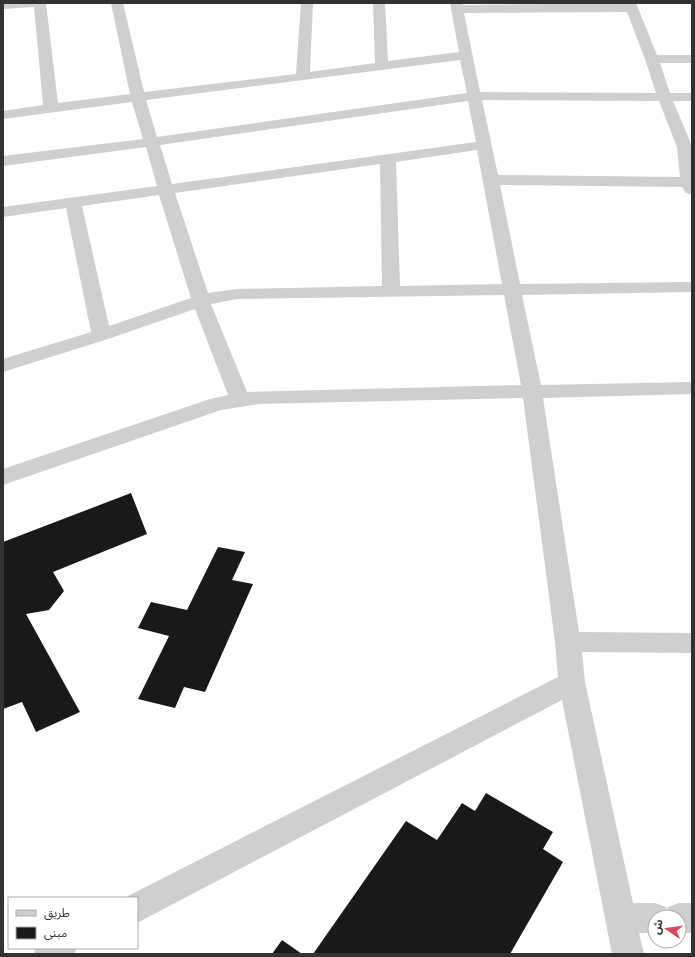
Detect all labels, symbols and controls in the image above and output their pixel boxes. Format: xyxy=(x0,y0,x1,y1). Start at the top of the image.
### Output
legend xyxy=(8,897,138,949)
text: طريق xyxy=(44,906,70,921)
north arrow xyxy=(647,909,687,949)
text: ش xyxy=(650,918,666,936)
text: مبنى xyxy=(44,926,67,940)

